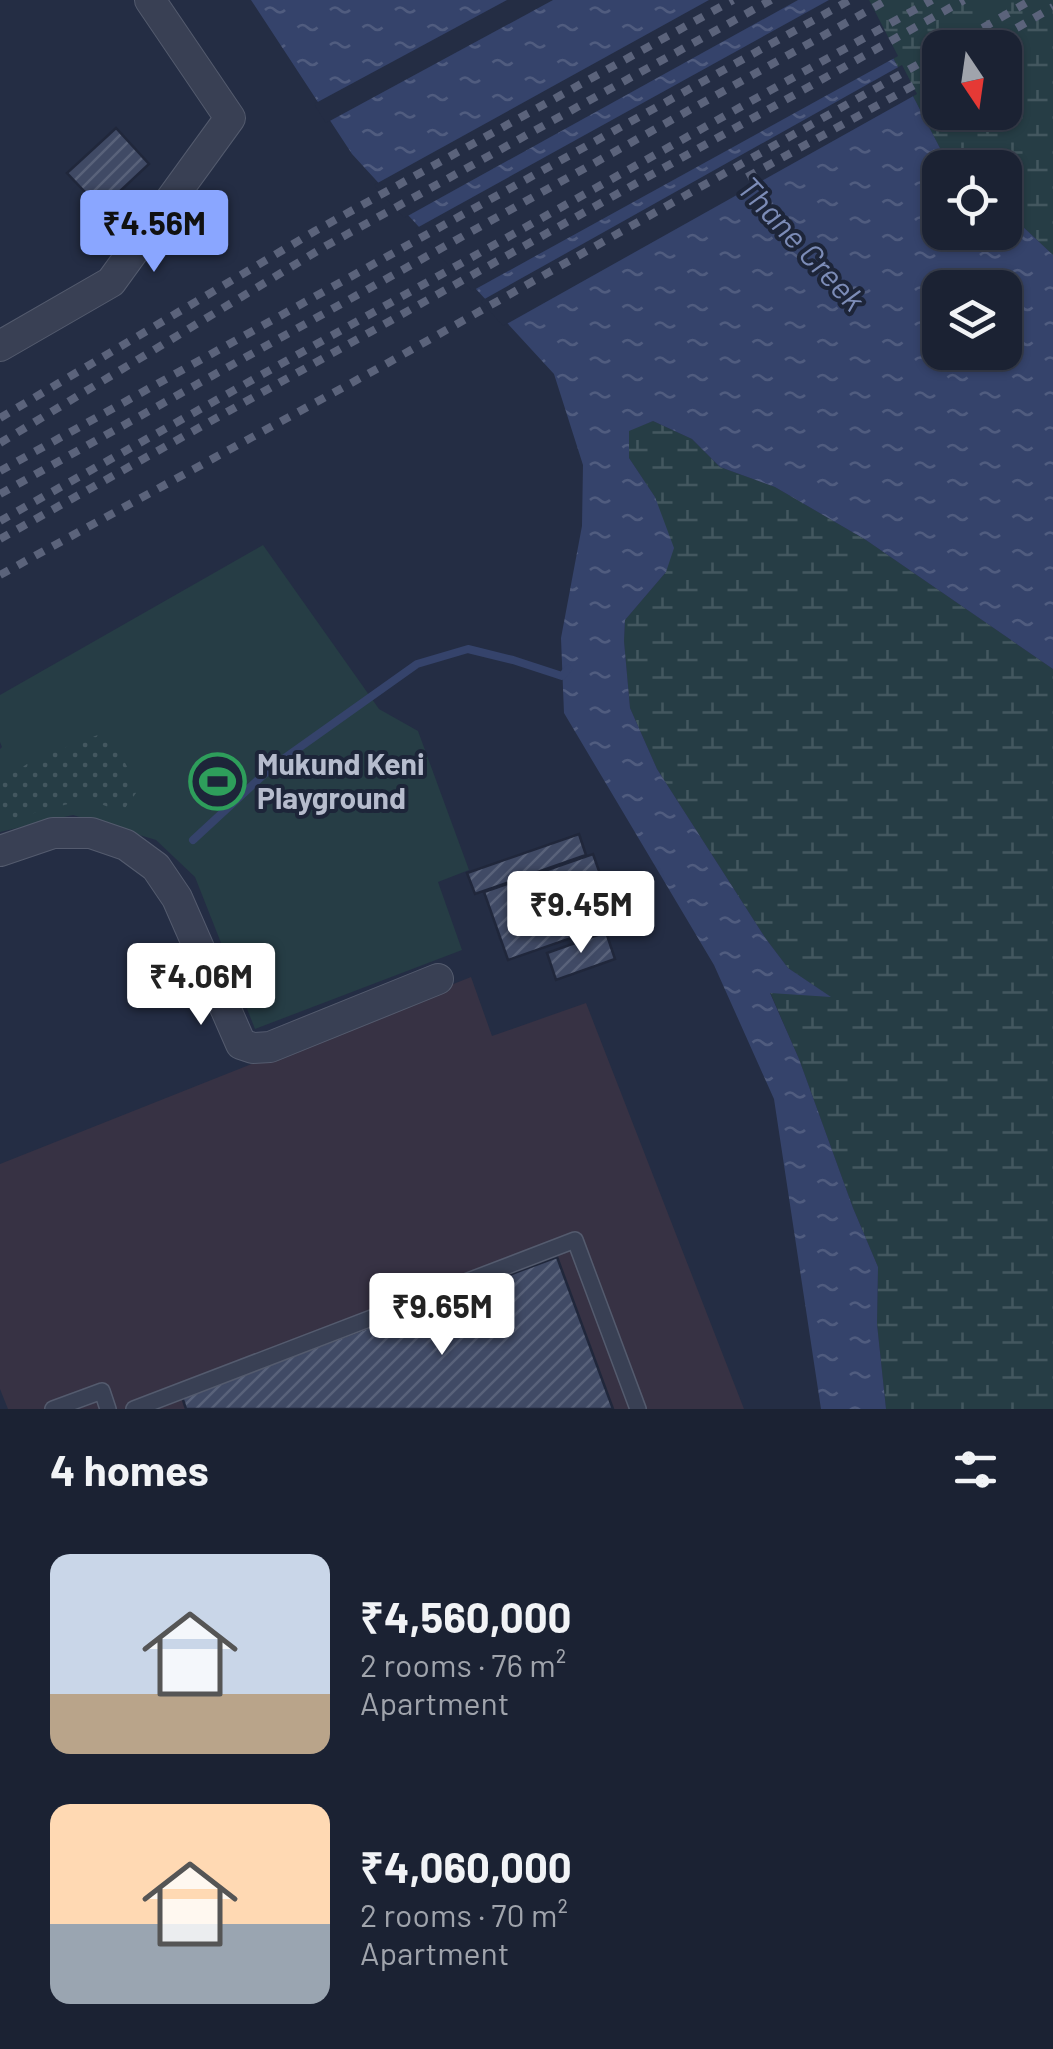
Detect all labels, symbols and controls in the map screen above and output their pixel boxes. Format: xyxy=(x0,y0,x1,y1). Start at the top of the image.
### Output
north arrow xyxy=(922,30,1022,130)
map controls xyxy=(922,30,1022,370)
button: locate xyxy=(922,150,1022,250)
water label: Thane Creek xyxy=(731,168,874,318)
pin: ₹4.56M xyxy=(73,190,235,275)
text: ₹4.56M xyxy=(102,203,206,241)
button: layers xyxy=(922,270,1022,370)
place label: Mukund Keni Playground xyxy=(257,745,425,815)
sports icon: Mukund Keni Playground xyxy=(188,752,248,812)
pin: ₹9.45M xyxy=(500,871,662,956)
text: ₹9.45M xyxy=(529,884,633,922)
pin: ₹4.06M xyxy=(120,943,282,1028)
text: ₹4.06M xyxy=(149,956,253,994)
pin: ₹9.65M xyxy=(361,1273,523,1358)
text: ₹9.65M xyxy=(391,1286,493,1324)
icon: filters xyxy=(948,1442,1003,1497)
text: 4 homes xyxy=(50,1444,209,1494)
text: ₹4,560,000 xyxy=(360,1591,572,1641)
icon: home xyxy=(130,1594,250,1714)
text: 2 rooms · 76 m² xyxy=(360,1645,566,1683)
text: Apartment xyxy=(360,1683,509,1721)
text: ₹4,060,000 xyxy=(360,1841,572,1891)
icon: home xyxy=(130,1844,250,1964)
text: 2 rooms · 70 m² xyxy=(360,1895,568,1933)
text: Apartment xyxy=(360,1933,509,1971)

